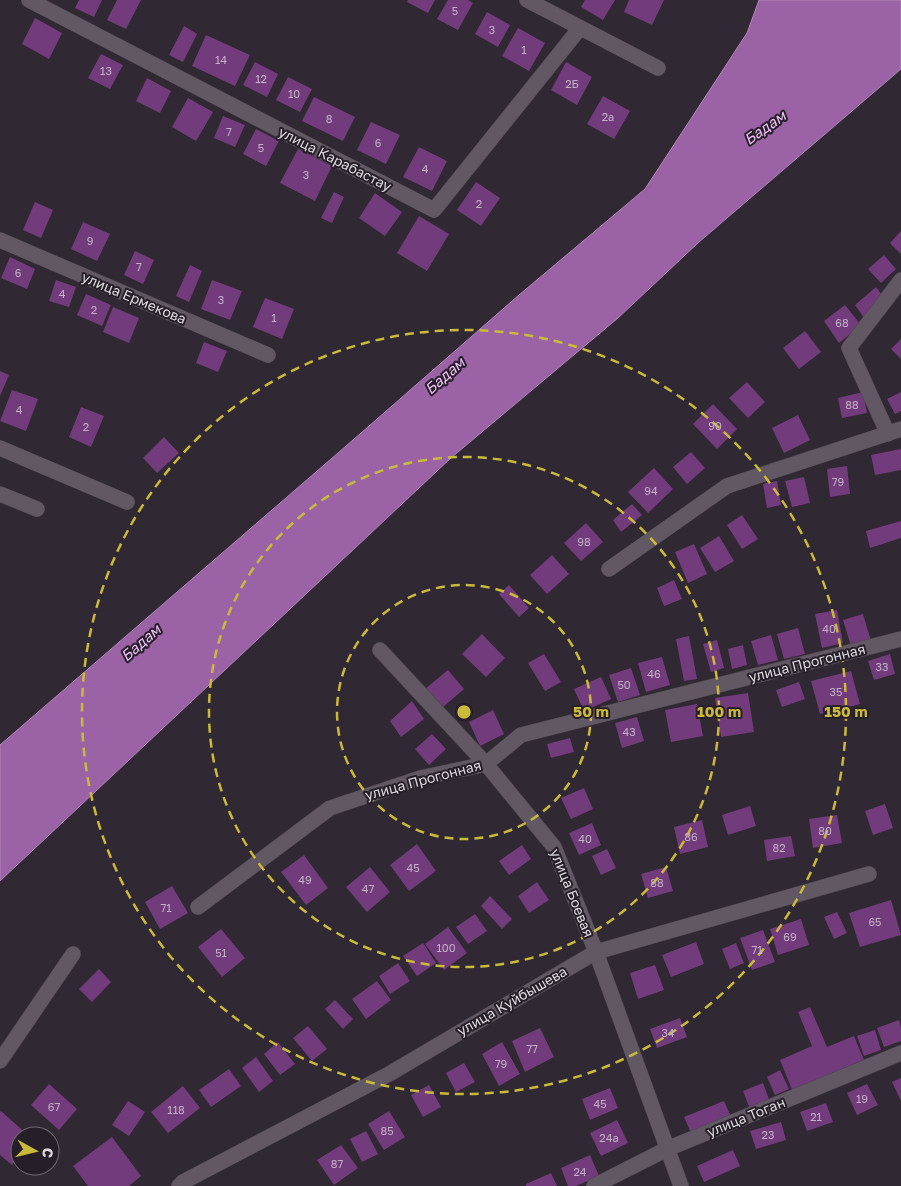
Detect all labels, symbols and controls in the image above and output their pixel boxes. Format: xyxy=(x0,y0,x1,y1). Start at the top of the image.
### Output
house number: 5 xyxy=(452,4,458,17)
house number: 3 xyxy=(489,23,495,36)
house number: 1 xyxy=(521,43,527,56)
house number: 14 xyxy=(215,53,227,66)
house number: 13 xyxy=(100,64,112,77)
house number: 12 xyxy=(255,72,267,85)
house number: 2Б xyxy=(565,77,579,90)
house number: 10 xyxy=(288,87,300,100)
water label: Бадам xyxy=(740,106,790,148)
house number: 2а xyxy=(602,110,614,123)
house number: 8 xyxy=(326,112,333,125)
street label: улица Карабастау xyxy=(276,123,395,194)
house number: 7 xyxy=(226,125,232,138)
house number: 6 xyxy=(375,136,382,149)
house number: 5 xyxy=(258,141,264,154)
house number: 4 xyxy=(422,162,429,175)
house number: 3 xyxy=(303,168,309,181)
house number: 2 xyxy=(476,197,482,210)
house number: 9 xyxy=(87,234,93,247)
house number: 7 xyxy=(136,260,142,273)
house number: 6 xyxy=(15,266,22,279)
street label: улица Ермекова xyxy=(79,268,189,327)
house number: 4 xyxy=(59,287,66,300)
house number: 3 xyxy=(218,293,224,306)
house number: 2 xyxy=(91,303,97,316)
house number: 1 xyxy=(271,311,277,324)
house number: 68 xyxy=(835,316,849,329)
water label: Бадам xyxy=(421,352,469,397)
house number: 88 xyxy=(845,398,859,411)
house number: 4 xyxy=(16,403,23,416)
house number: 90 xyxy=(708,419,722,432)
house number: 2 xyxy=(83,420,89,433)
house number: 79 xyxy=(832,475,844,488)
house number: 94 xyxy=(644,484,658,497)
house number: 98 xyxy=(577,535,591,548)
water label: Бадам xyxy=(117,619,165,664)
house number: 40 xyxy=(822,622,836,635)
street label: улица Прогонная xyxy=(747,640,867,685)
house number: 33 xyxy=(876,660,888,673)
house number: 46 xyxy=(647,667,661,680)
house number: 50 xyxy=(617,678,631,691)
house number: 35 xyxy=(830,685,842,698)
text: 50 m xyxy=(573,702,609,720)
text: 100 m xyxy=(697,702,741,720)
text: 150 m xyxy=(824,702,868,720)
centre of rings xyxy=(455,703,473,721)
house number: 43 xyxy=(622,725,636,738)
street label: улица Прогонная xyxy=(363,756,483,803)
house number: 80 xyxy=(818,824,832,837)
house number: 86 xyxy=(684,830,698,843)
house number: 40 xyxy=(578,832,592,845)
house number: 82 xyxy=(772,841,786,854)
street label: улица Боевая xyxy=(547,846,598,940)
house number: 45 xyxy=(406,861,420,874)
house number: 49 xyxy=(298,873,312,886)
house number: 88 xyxy=(650,876,664,889)
house number: 47 xyxy=(362,882,374,895)
house number: 71 xyxy=(160,901,172,914)
house number: 65 xyxy=(868,915,882,928)
house number: 69 xyxy=(783,930,797,943)
house number: 100 xyxy=(437,941,456,954)
house number: 71 xyxy=(751,943,763,956)
house number: 51 xyxy=(215,946,227,959)
street label: улица Куйбышева xyxy=(454,962,570,1039)
house number: 34 xyxy=(661,1026,675,1039)
house number: 77 xyxy=(526,1042,538,1055)
house number: 79 xyxy=(495,1057,507,1070)
house number: 19 xyxy=(856,1092,868,1105)
street label: улица Тоган xyxy=(704,1093,787,1140)
house number: 45 xyxy=(593,1097,607,1110)
house number: 67 xyxy=(48,1100,60,1113)
house number: 118 xyxy=(167,1103,185,1116)
house number: 21 xyxy=(810,1110,822,1123)
house number: 85 xyxy=(380,1124,394,1137)
north arrow xyxy=(10,1126,60,1176)
house number: 23 xyxy=(762,1128,774,1141)
house number: 24а xyxy=(599,1131,619,1144)
text: С xyxy=(39,1147,57,1159)
house number: 87 xyxy=(331,1157,343,1170)
house number: 24 xyxy=(573,1165,587,1178)

